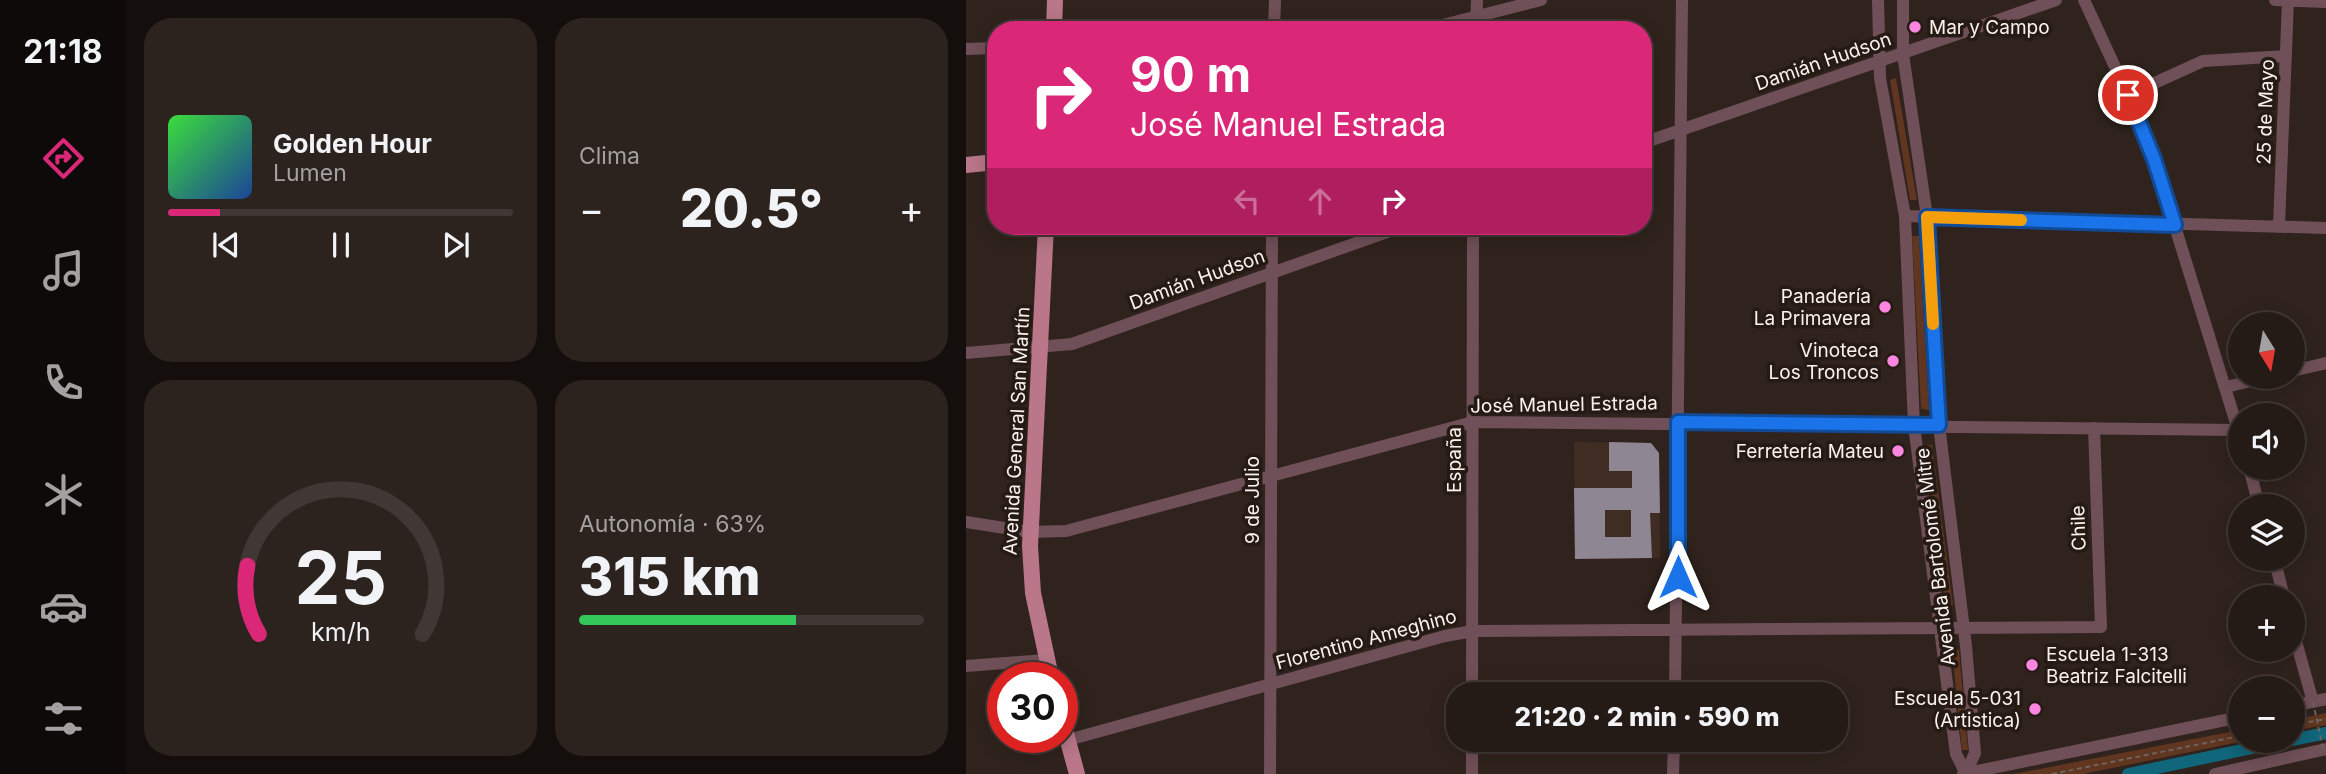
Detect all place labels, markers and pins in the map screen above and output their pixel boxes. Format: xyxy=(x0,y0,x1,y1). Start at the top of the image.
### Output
place label: Mar y Campo xyxy=(1929,16,2050,39)
marker: Mar y Campo xyxy=(1907,19,1923,35)
pin xyxy=(2098,65,2158,125)
place label: Panadería La Primavera xyxy=(1754,285,1871,330)
marker: Panadería La Primavera xyxy=(1877,299,1893,315)
place label: Vinoteca Los Troncos xyxy=(1769,339,1879,384)
marker: Vinoteca Los Troncos xyxy=(1885,353,1901,369)
place label: Ferretería Mateu xyxy=(1736,440,1884,463)
marker: Ferretería Mateu xyxy=(1890,443,1906,459)
place label: Escuela 1-313 Beatriz Falcitelli xyxy=(2046,643,2187,688)
marker: Escuela 1-313 Beatriz Falcitelli xyxy=(2024,657,2040,673)
place label: Escuela 5-031 (Artistica) xyxy=(1894,687,2021,732)
marker: Escuela 5-031 (Artistica) xyxy=(2027,701,2043,717)

